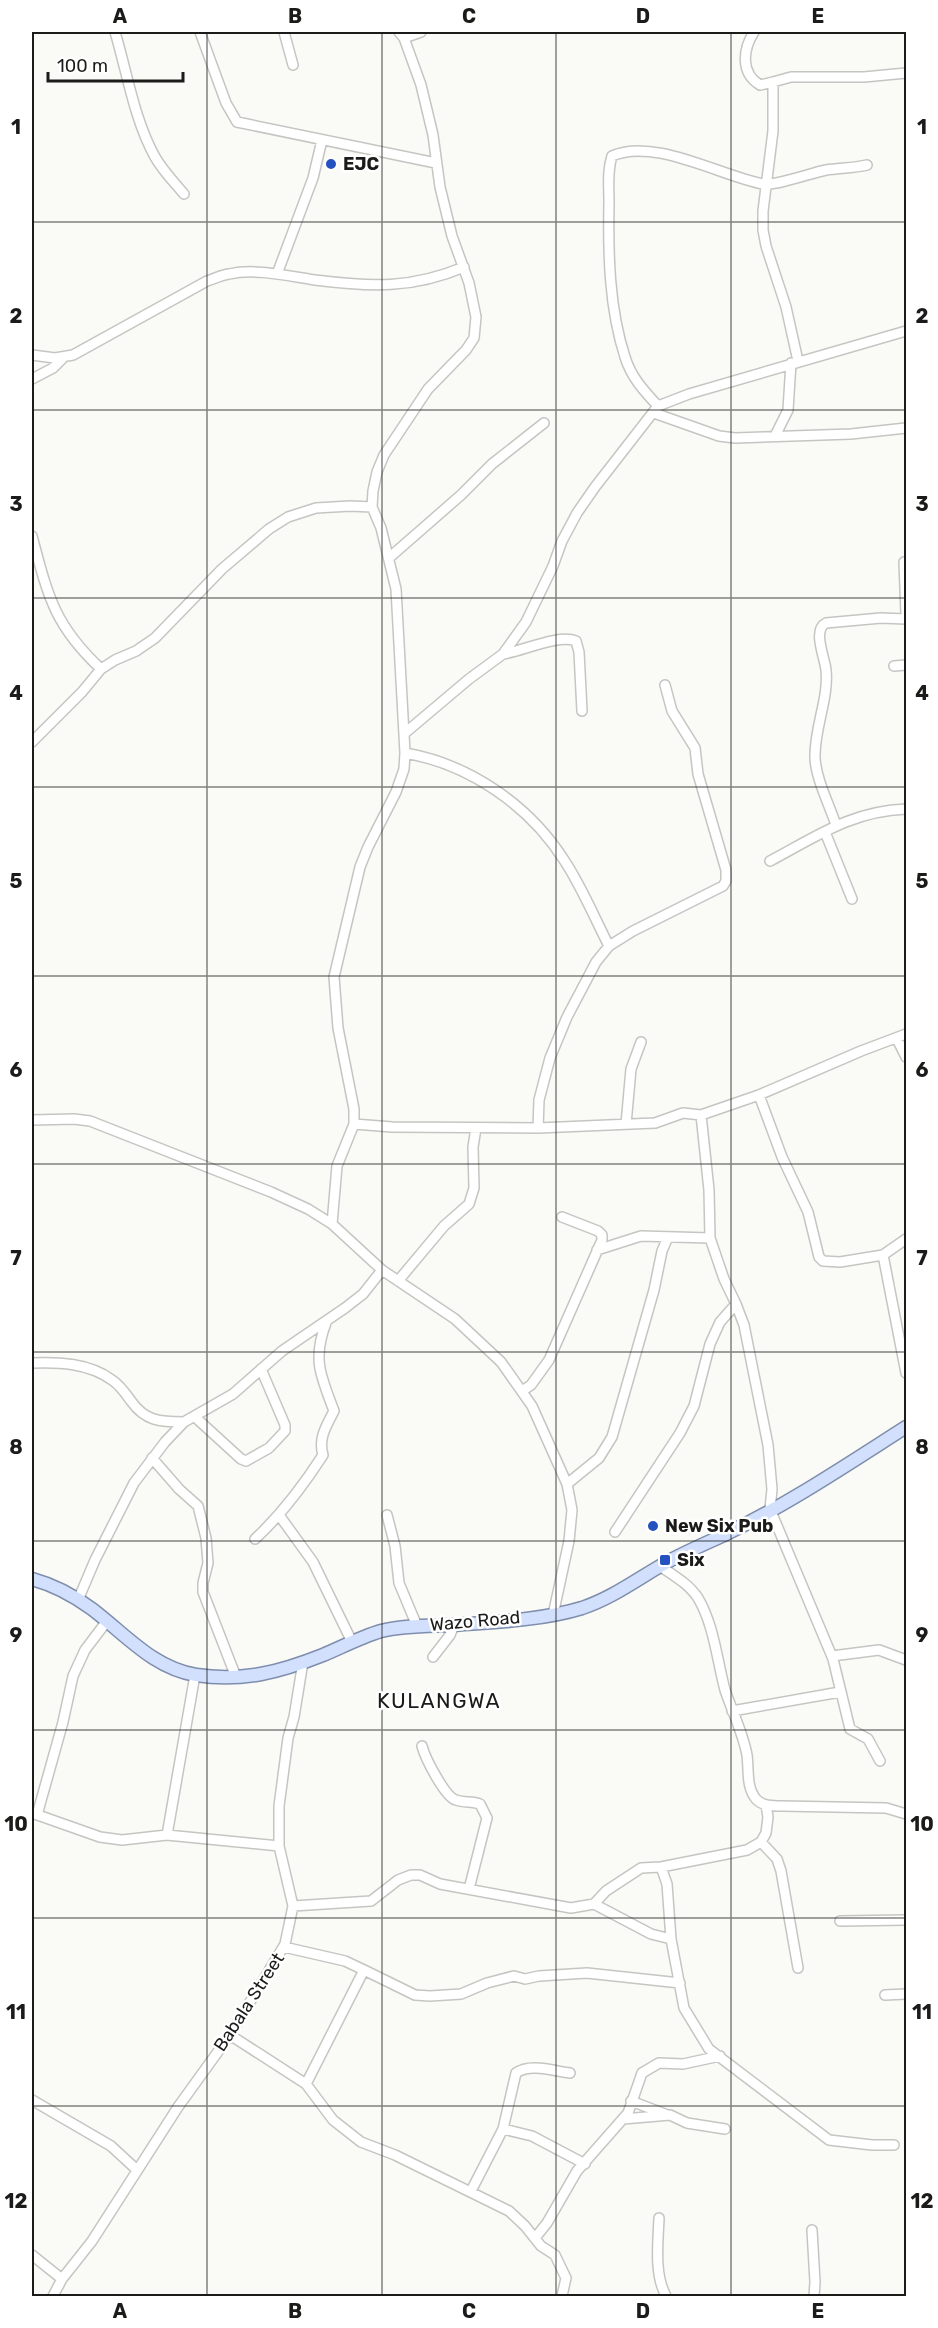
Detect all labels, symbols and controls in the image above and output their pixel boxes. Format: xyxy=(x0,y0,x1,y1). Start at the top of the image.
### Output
text: A xyxy=(113,4,128,28)
text: B xyxy=(288,4,302,28)
text: C xyxy=(462,4,476,28)
text: D xyxy=(636,4,650,28)
text: E xyxy=(812,4,824,28)
scale bar xyxy=(48,45,183,83)
text: 100 m xyxy=(57,55,108,77)
text: 1 xyxy=(11,115,21,139)
text: 1 xyxy=(917,115,927,139)
place label: EJC xyxy=(343,153,380,175)
marker: EJC xyxy=(324,157,338,171)
text: 2 xyxy=(10,304,23,328)
text: 2 xyxy=(916,304,929,328)
text: 3 xyxy=(9,492,23,516)
text: 3 xyxy=(915,492,929,516)
text: 4 xyxy=(9,681,23,705)
text: 4 xyxy=(915,681,929,705)
text: 5 xyxy=(10,869,23,893)
text: 5 xyxy=(916,869,929,893)
text: 6 xyxy=(9,1058,23,1082)
text: 6 xyxy=(915,1058,929,1082)
text: 7 xyxy=(10,1246,22,1270)
text: 7 xyxy=(916,1246,928,1270)
text: 8 xyxy=(9,1435,23,1459)
text: 8 xyxy=(915,1435,929,1459)
place label: New Six Pub xyxy=(665,1515,773,1537)
marker: New Six Pub xyxy=(646,1519,660,1533)
place label: Six xyxy=(677,1549,705,1571)
marker: Six xyxy=(658,1553,672,1567)
street label: Wazo Road xyxy=(429,1606,521,1636)
text: 9 xyxy=(10,1623,23,1647)
text: 9 xyxy=(916,1623,929,1647)
district label: KULANGWA xyxy=(377,1688,501,1713)
text: 10 xyxy=(4,1812,28,1836)
text: 10 xyxy=(910,1812,934,1836)
street label: Babala Street xyxy=(209,1948,289,2056)
text: 11 xyxy=(6,2000,26,2024)
text: 11 xyxy=(912,2000,932,2024)
text: 12 xyxy=(5,2189,27,2213)
text: 12 xyxy=(911,2189,933,2213)
text: A xyxy=(113,2299,128,2323)
text: B xyxy=(288,2299,302,2323)
text: C xyxy=(462,2299,476,2323)
text: D xyxy=(636,2299,650,2323)
text: E xyxy=(812,2299,824,2323)

